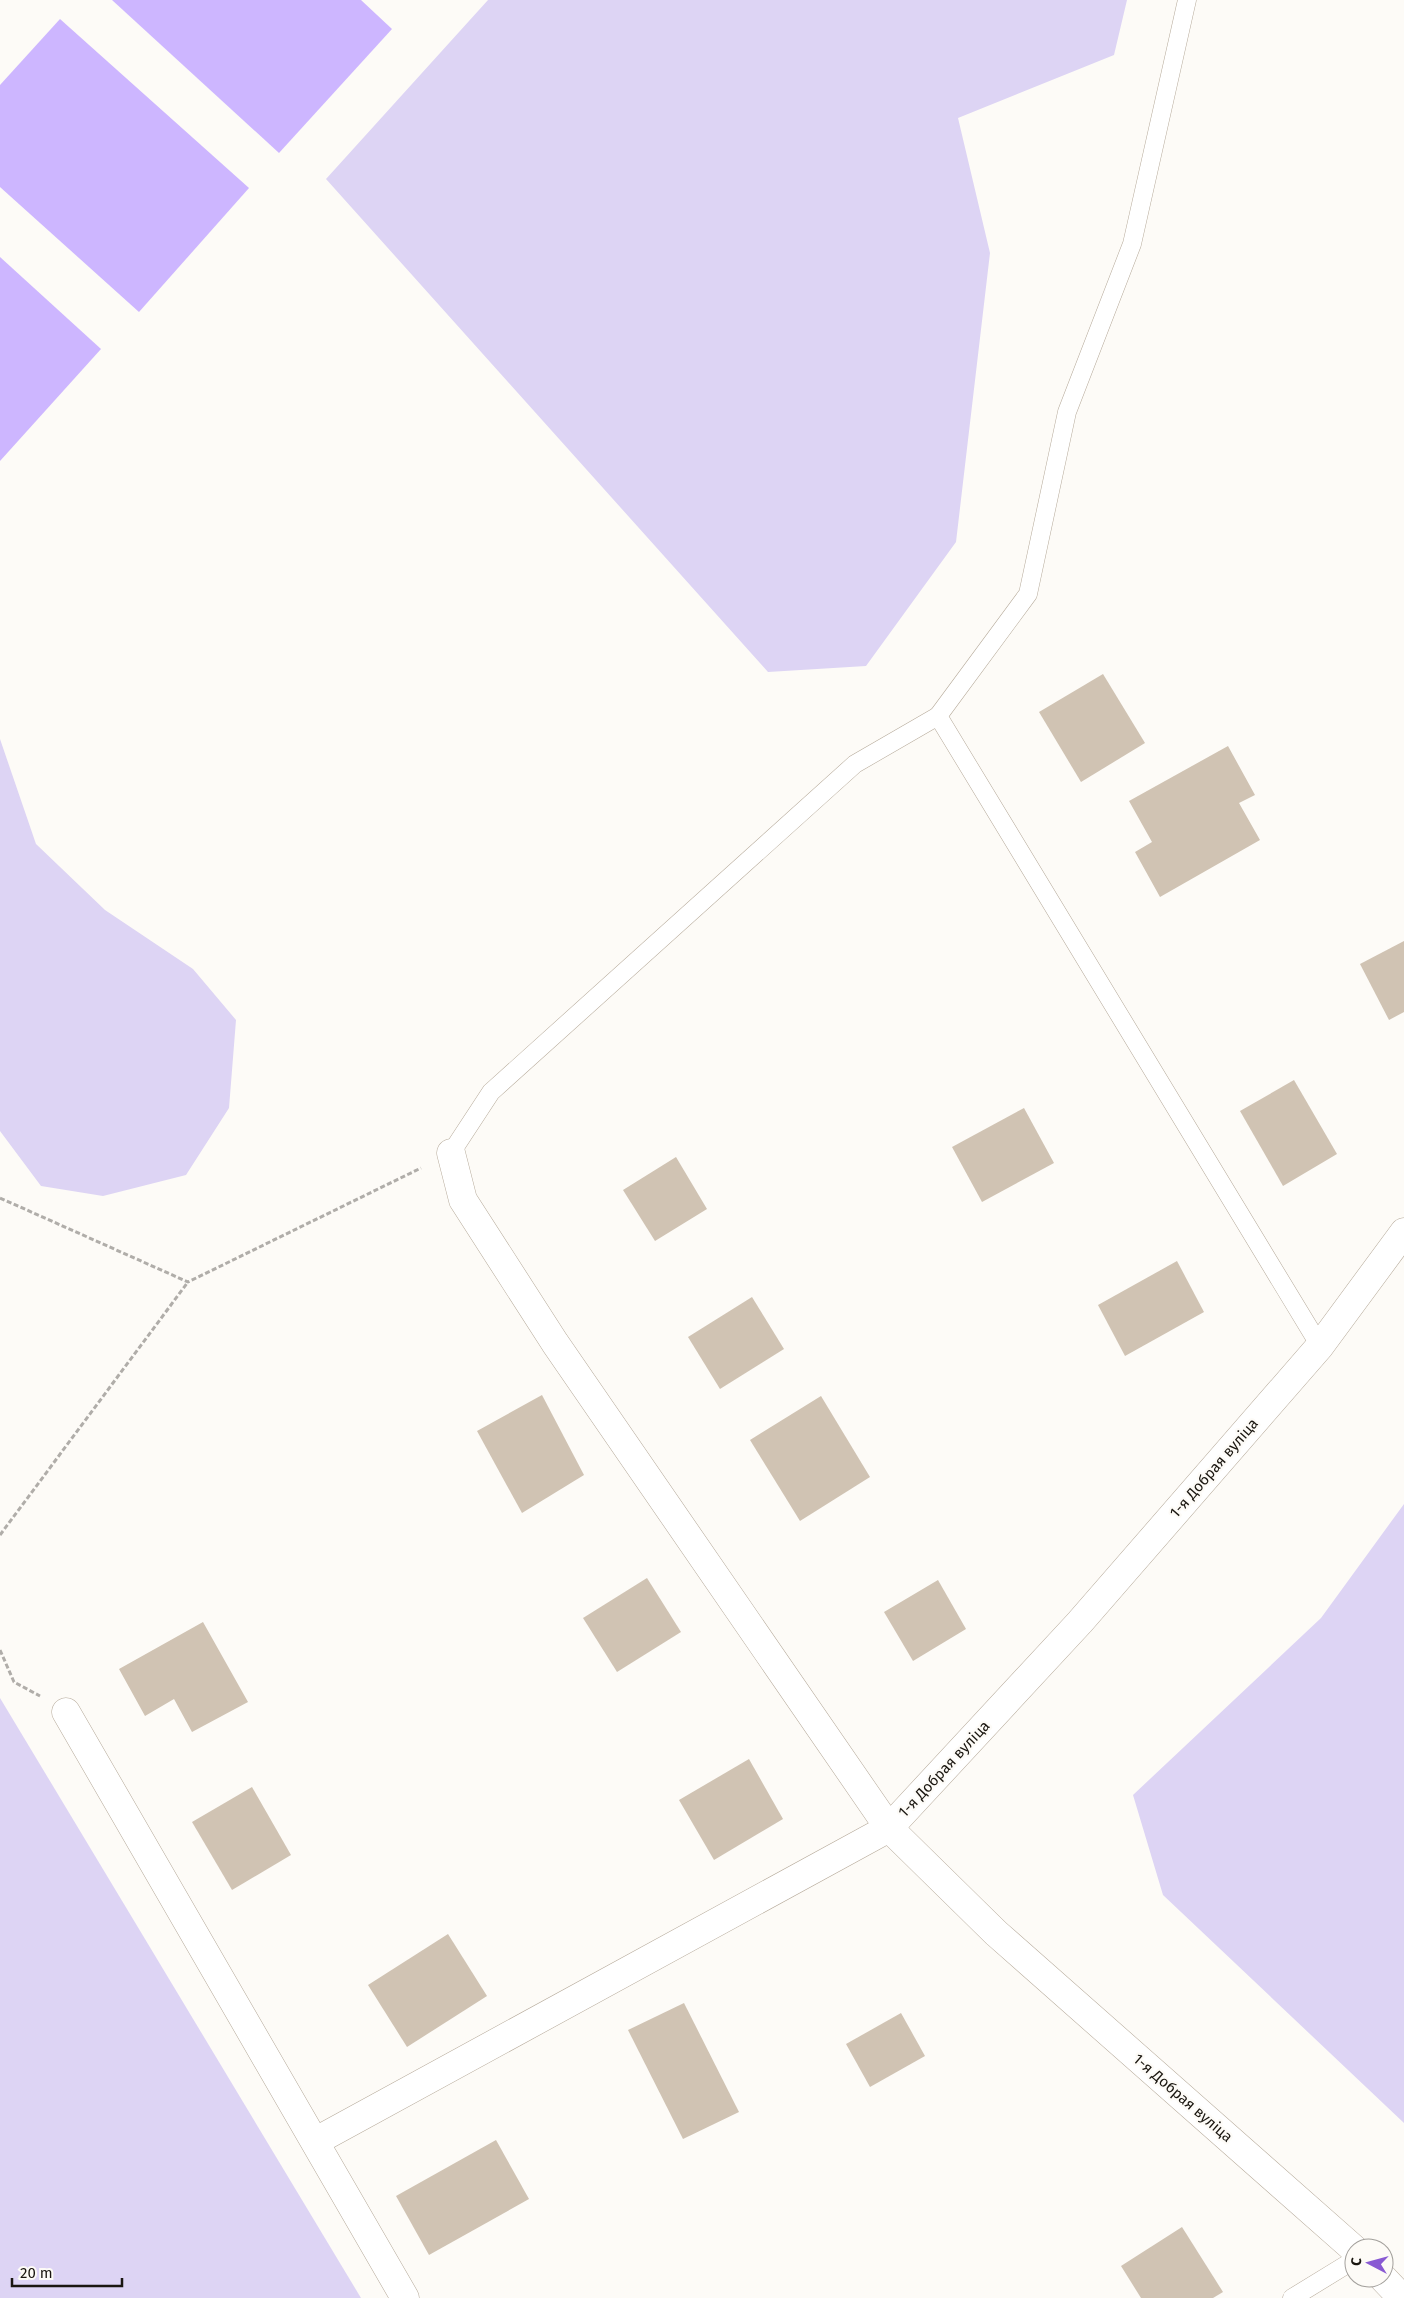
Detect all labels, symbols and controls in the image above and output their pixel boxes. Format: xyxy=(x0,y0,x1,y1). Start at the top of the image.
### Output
street label: 1-я Добрая вуліца xyxy=(1166,1415,1262,1521)
street label: 1-я Добрая вуліца xyxy=(895,1717,993,1821)
street label: 1-я Добрая вуліца xyxy=(1130,2050,1236,2146)
north arrow xyxy=(1344,2238,1394,2288)
scale bar xyxy=(12,2256,122,2288)
text: С xyxy=(1348,2257,1365,2267)
text: 20 m xyxy=(20,2264,53,2282)

